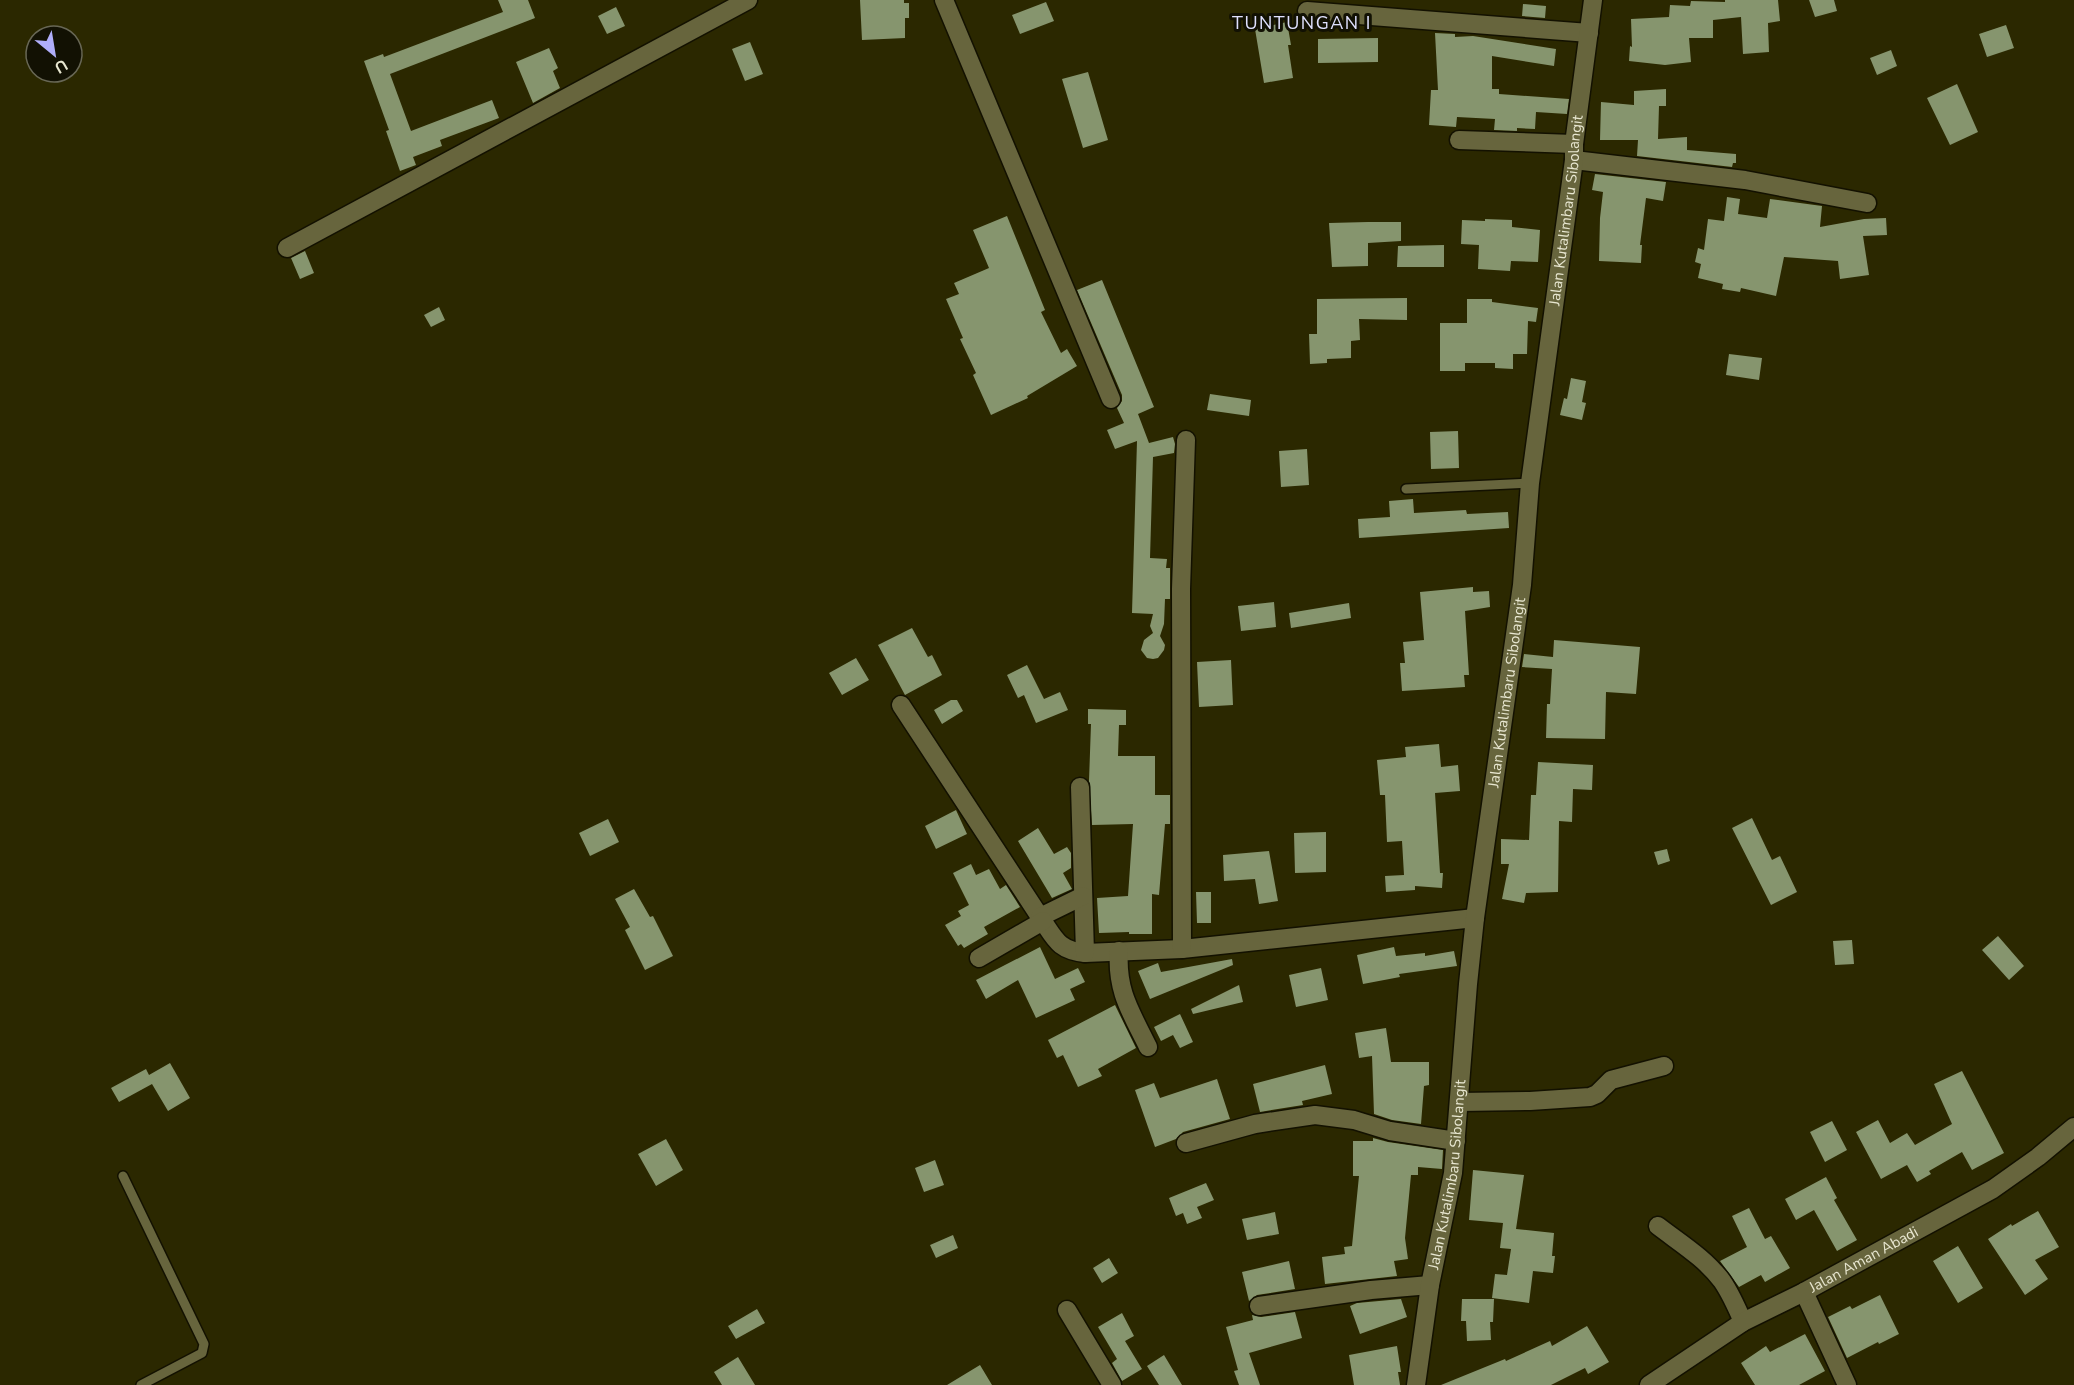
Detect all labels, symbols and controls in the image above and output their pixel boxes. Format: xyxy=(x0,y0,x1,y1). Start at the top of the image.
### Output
district label: TUNTUNGAN I xyxy=(1232,11,1372,35)
north arrow xyxy=(24,24,84,84)
text: U xyxy=(50,54,72,79)
street label: Jalan Kutalimbaru Sibolangit xyxy=(1544,113,1588,308)
street label: Jalan Kutalimbaru Sibolangit xyxy=(1483,595,1530,790)
street label: Jalan Kutalimbaru Sibolangit xyxy=(1423,1078,1470,1272)
street label: Jalan Aman Abadi xyxy=(1805,1222,1922,1298)

